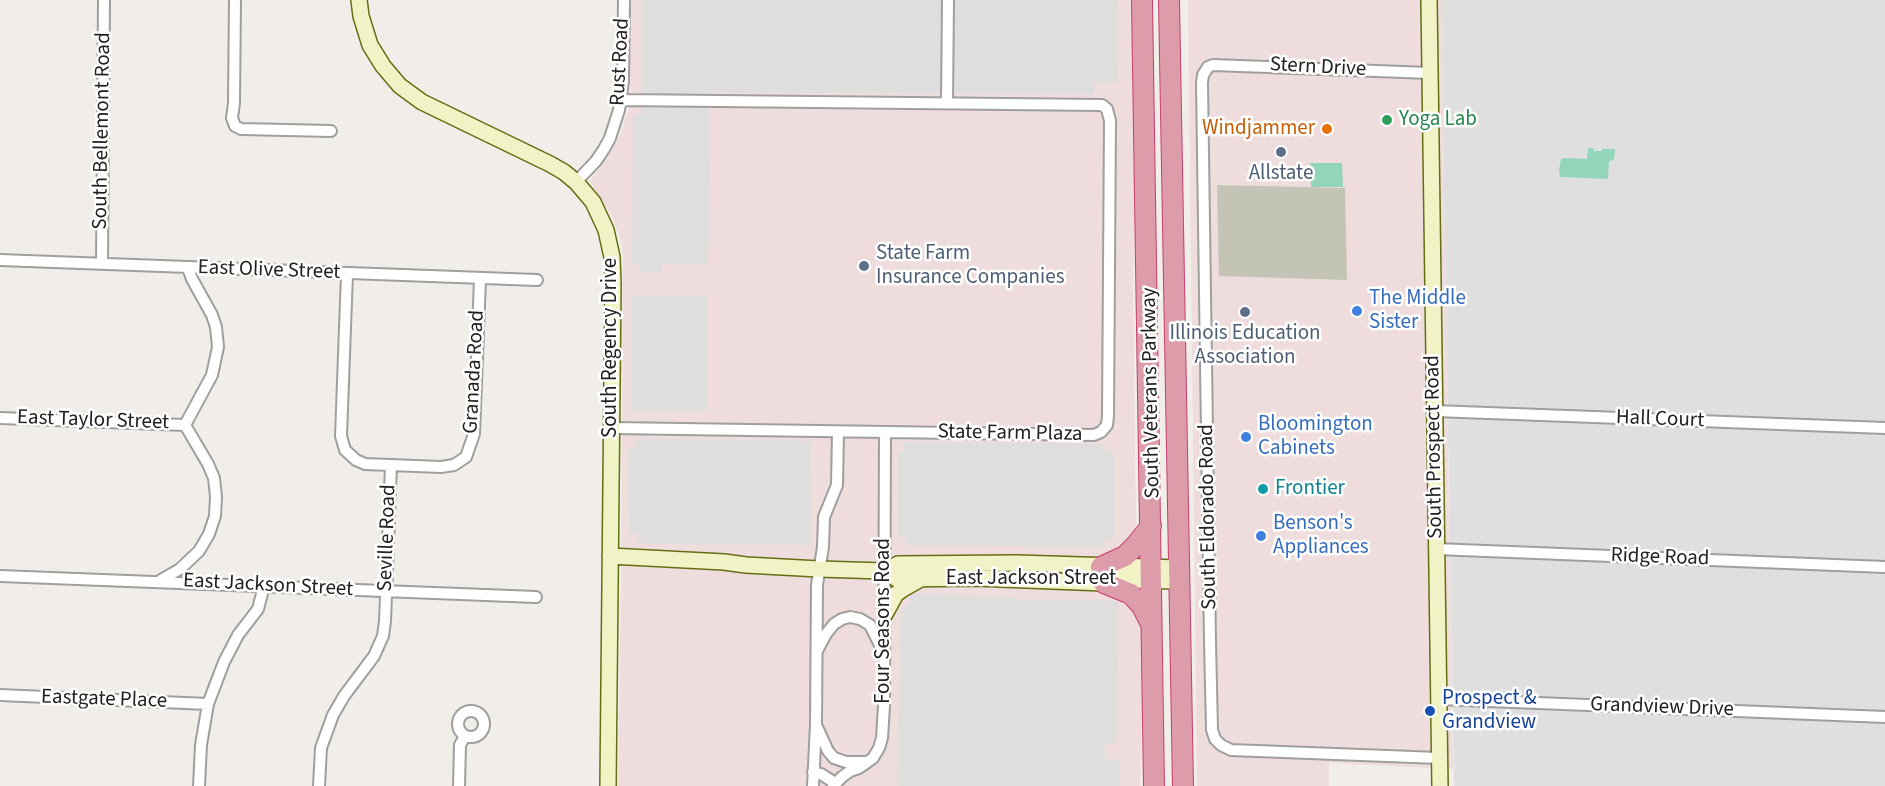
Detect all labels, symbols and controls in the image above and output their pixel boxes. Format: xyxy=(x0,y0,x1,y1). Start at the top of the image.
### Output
street label: Rust Road xyxy=(606,17,636,107)
street label: South Bellemont Road xyxy=(89,32,117,230)
street label: Stern Drive xyxy=(1269,53,1367,83)
place label: Yoga Lab xyxy=(1399,107,1477,133)
marker: Yoga Lab xyxy=(1380,113,1394,127)
place label: Windjammer xyxy=(1202,116,1315,142)
marker: Windjammer xyxy=(1320,122,1334,136)
marker: Allstate xyxy=(1274,145,1288,159)
place label: Allstate xyxy=(1249,161,1313,187)
place label: State Farm Insurance Companies xyxy=(876,241,1064,291)
street label: East Olive Street xyxy=(197,256,341,286)
street label: South Regency Drive xyxy=(598,258,624,438)
marker: State Farm Insurance Companies xyxy=(857,259,871,273)
place label: The Middle Sister xyxy=(1369,286,1466,336)
street label: South Veterans Parkway xyxy=(1138,287,1166,499)
marker: The Middle Sister xyxy=(1350,304,1364,318)
marker: Illinois Education Association xyxy=(1238,305,1252,319)
street label: Granada Road xyxy=(459,309,491,435)
place label: Illinois Education Association xyxy=(1169,321,1321,371)
street label: South Prospect Road xyxy=(1421,355,1449,539)
street label: East Taylor Street xyxy=(16,406,170,436)
street label: Hall Court xyxy=(1615,406,1705,434)
place label: Bloomington Cabinets xyxy=(1258,412,1373,462)
street label: State Farm Plaza xyxy=(937,420,1083,448)
street label: South Eldorado Road xyxy=(1195,424,1223,610)
marker: Bloomington Cabinets xyxy=(1239,430,1253,444)
place label: Frontier xyxy=(1275,476,1345,502)
marker: Frontier xyxy=(1256,482,1270,496)
street label: Seville Road xyxy=(374,484,402,592)
place label: Benson's Appliances xyxy=(1273,511,1369,561)
marker: Benson's Appliances xyxy=(1254,529,1268,543)
street label: Four Seasons Road xyxy=(871,538,897,704)
street label: Ridge Road xyxy=(1610,544,1710,572)
street label: East Jackson Street xyxy=(946,566,1116,592)
street label: East Jackson Street xyxy=(182,569,354,603)
street label: Eastgate Place xyxy=(40,685,168,715)
place label: Prospect & Grandview xyxy=(1442,686,1537,736)
street label: Grandview Drive xyxy=(1590,693,1734,723)
marker: Prospect & Grandview xyxy=(1423,704,1437,718)

